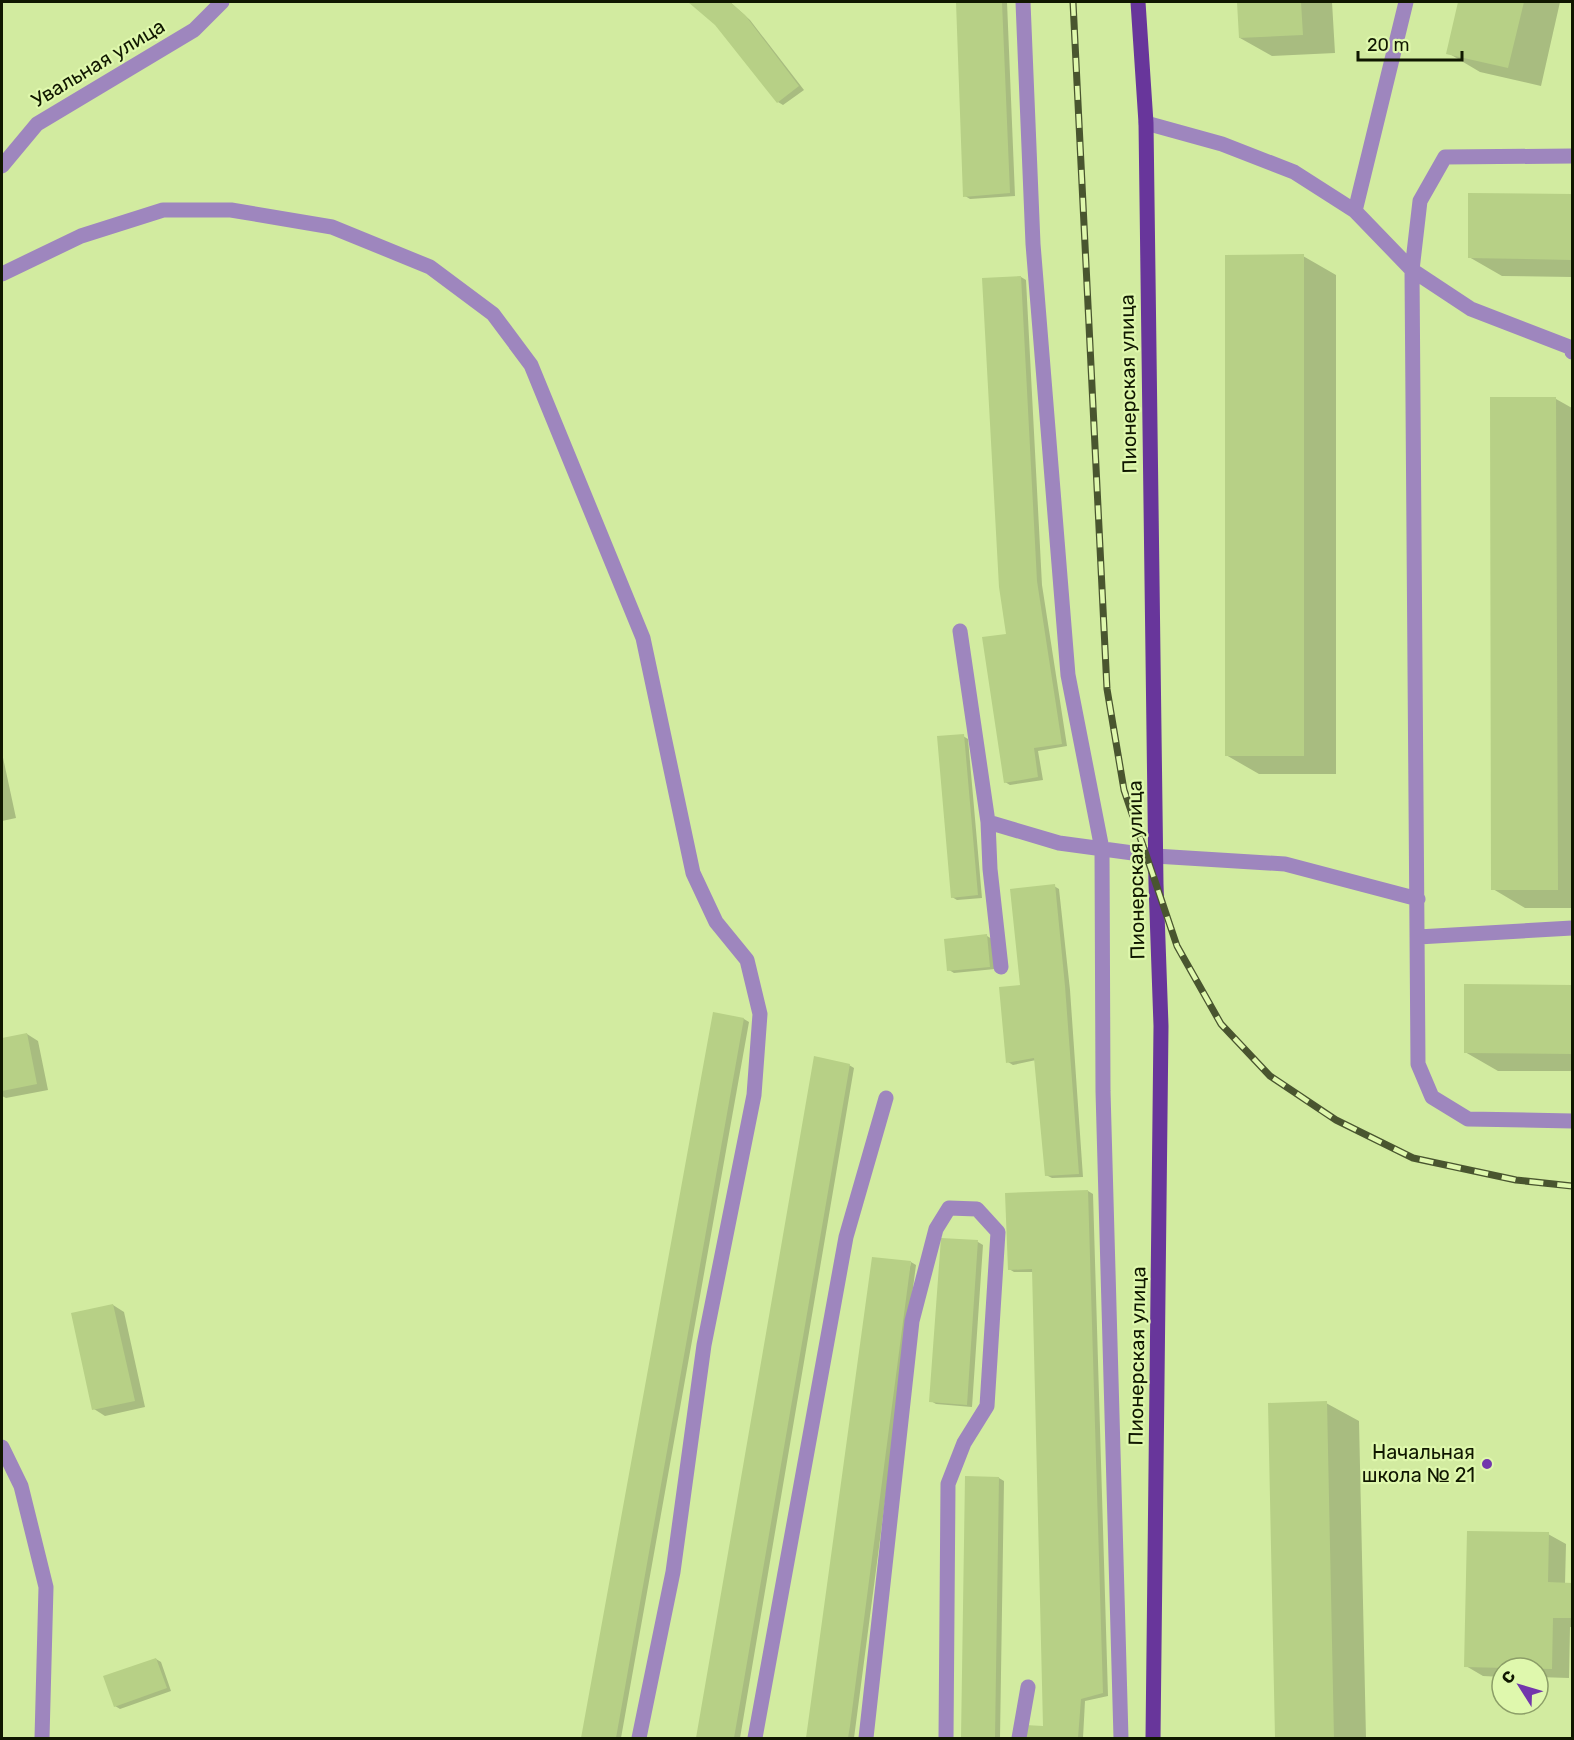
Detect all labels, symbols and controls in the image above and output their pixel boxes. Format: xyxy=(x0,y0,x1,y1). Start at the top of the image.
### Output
street label: Увальная улица xyxy=(27,14,169,112)
scale bar xyxy=(1358,24,1462,62)
text: 20 m xyxy=(1367,34,1409,56)
street label: Пионерская улица xyxy=(1114,294,1142,474)
street label: Пионерская улица xyxy=(1122,780,1150,960)
street label: Пионерская улица xyxy=(1123,1266,1151,1446)
place label: Начальная школа № 21 xyxy=(1362,1440,1475,1487)
marker: Начальная школа № 21 xyxy=(1480,1457,1494,1471)
north arrow xyxy=(1490,1656,1550,1716)
text: С xyxy=(1497,1667,1519,1687)

